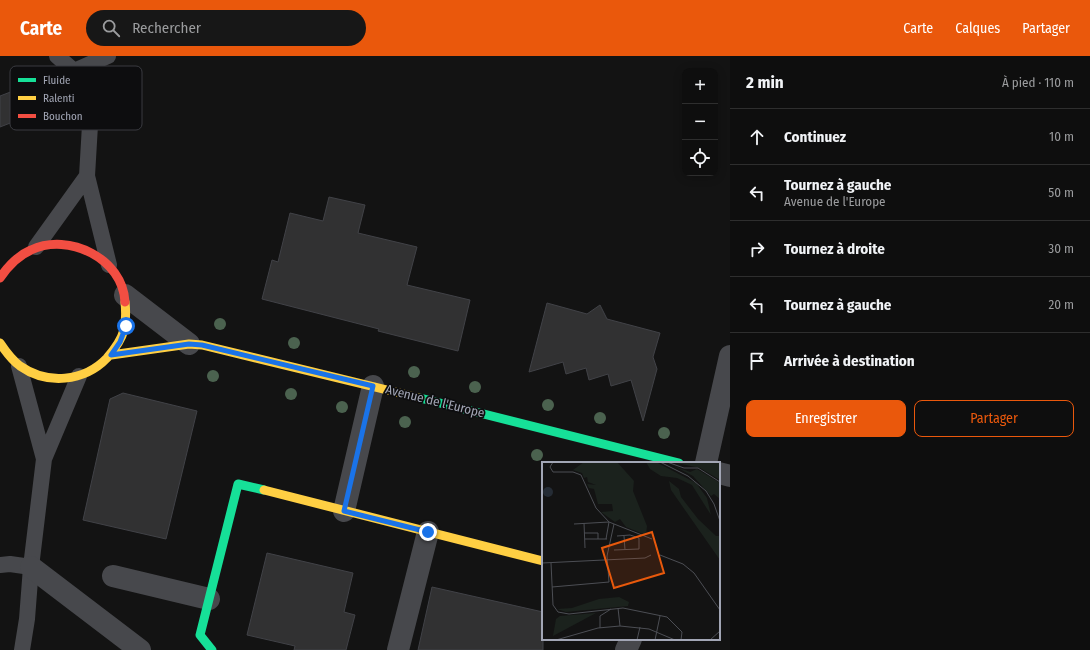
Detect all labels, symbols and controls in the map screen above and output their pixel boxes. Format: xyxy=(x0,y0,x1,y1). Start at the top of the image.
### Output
search box xyxy=(86,10,366,46)
text: Carte xyxy=(20,17,62,40)
icon: search xyxy=(100,17,122,39)
text: Rechercher xyxy=(132,19,201,37)
text: Carte xyxy=(903,20,933,37)
text: Calques xyxy=(955,20,1000,37)
text: Partager xyxy=(1022,20,1070,37)
legend xyxy=(10,66,142,130)
map controls xyxy=(682,68,718,176)
button: + xyxy=(682,68,718,104)
text: 2 min xyxy=(746,72,784,93)
text: Fluide xyxy=(43,74,70,87)
text: À pied · 110 m xyxy=(1002,75,1074,90)
text: Ralenti xyxy=(43,92,75,105)
button: − xyxy=(682,104,718,140)
text: Bouchon xyxy=(43,110,83,123)
icon: ahead xyxy=(746,126,768,148)
text: Continuez xyxy=(784,128,846,146)
text: 10 m xyxy=(1049,129,1074,144)
button: locate xyxy=(682,140,718,176)
text: Tournez à gauche xyxy=(784,176,891,194)
icon: left xyxy=(746,182,768,204)
text: 50 m xyxy=(1048,185,1074,200)
text: Avenue de l'Europe xyxy=(784,194,885,209)
icon: right xyxy=(746,238,768,260)
text: Tournez à droite xyxy=(784,240,885,258)
text: 30 m xyxy=(1048,241,1074,256)
icon: left xyxy=(746,294,768,316)
text: Tournez à gauche xyxy=(784,296,891,314)
text: 20 m xyxy=(1048,297,1074,312)
route start xyxy=(117,317,135,335)
icon: arrive xyxy=(746,350,768,372)
text: Arrivée à destination xyxy=(784,352,915,370)
street label: Avenue de l'Europe xyxy=(384,381,486,421)
button: Enregistrer xyxy=(746,400,906,437)
button: Partager xyxy=(914,400,1074,437)
inset map xyxy=(542,462,720,640)
route end xyxy=(419,523,437,541)

